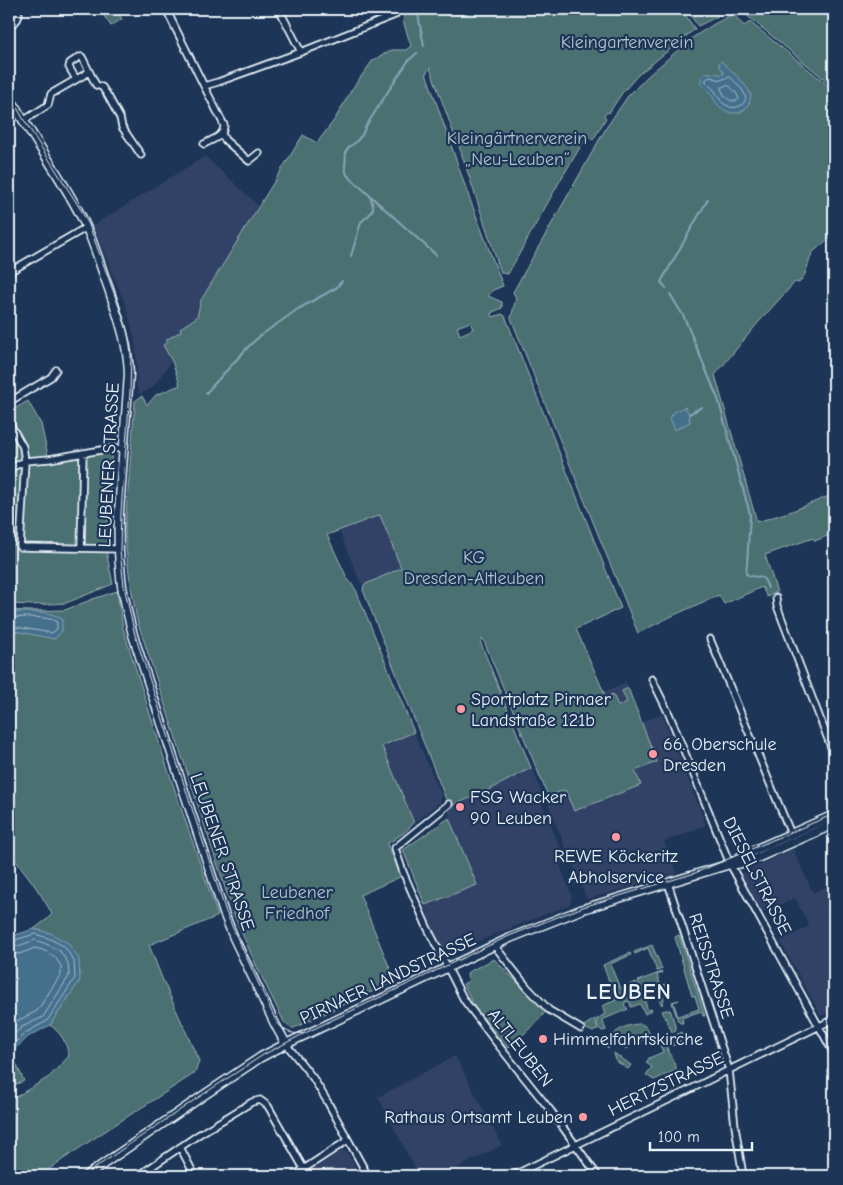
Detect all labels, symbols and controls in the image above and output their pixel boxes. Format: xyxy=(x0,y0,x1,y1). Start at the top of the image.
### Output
park label: Kleingartenverein xyxy=(561,32,693,53)
park label: Kleingärtnerverein „Neu-Leuben“ xyxy=(447,128,587,170)
street label: LEUBENER STRASSE xyxy=(94,382,124,548)
park label: KG Dresden-Altleuben xyxy=(404,547,544,589)
place label: Sportplatz Pirnaer Landstraße 121b xyxy=(471,689,612,731)
marker: Sportplatz Pirnaer Landstraße 121b xyxy=(455,703,467,715)
place label: 66. Oberschule Dresden xyxy=(663,734,777,776)
marker: 66. Oberschule Dresden xyxy=(647,748,659,760)
street label: LEUBENER STRASSE xyxy=(185,771,259,934)
place label: FSG Wacker 90 Leuben xyxy=(470,787,567,829)
marker: FSG Wacker 90 Leuben xyxy=(454,801,466,813)
street label: DIESELSTRASSE xyxy=(718,813,796,939)
marker: REWE Köckeritz Abholservice xyxy=(610,831,622,843)
place label: REWE Köckeritz Abholservice xyxy=(554,846,678,888)
park label: Leubener Friedhof xyxy=(261,882,334,924)
street label: REISSTRASSE xyxy=(684,911,738,1022)
street label: PIRNAER LANDSTRASSE xyxy=(297,929,479,1029)
district label: LEUBEN xyxy=(586,979,672,1005)
street label: ALTLEUBEN xyxy=(483,1005,557,1091)
place label: Himmelfahrtskirche xyxy=(553,1029,703,1050)
marker: Himmelfahrtskirche xyxy=(537,1033,549,1045)
street label: HERTZSTRASSE xyxy=(605,1047,727,1121)
place label: Rathaus Ortsamt Leuben xyxy=(384,1107,573,1128)
marker: Rathaus Ortsamt Leuben xyxy=(577,1111,589,1123)
scale bar xyxy=(650,1120,753,1152)
text: 100 m xyxy=(658,1128,700,1146)

